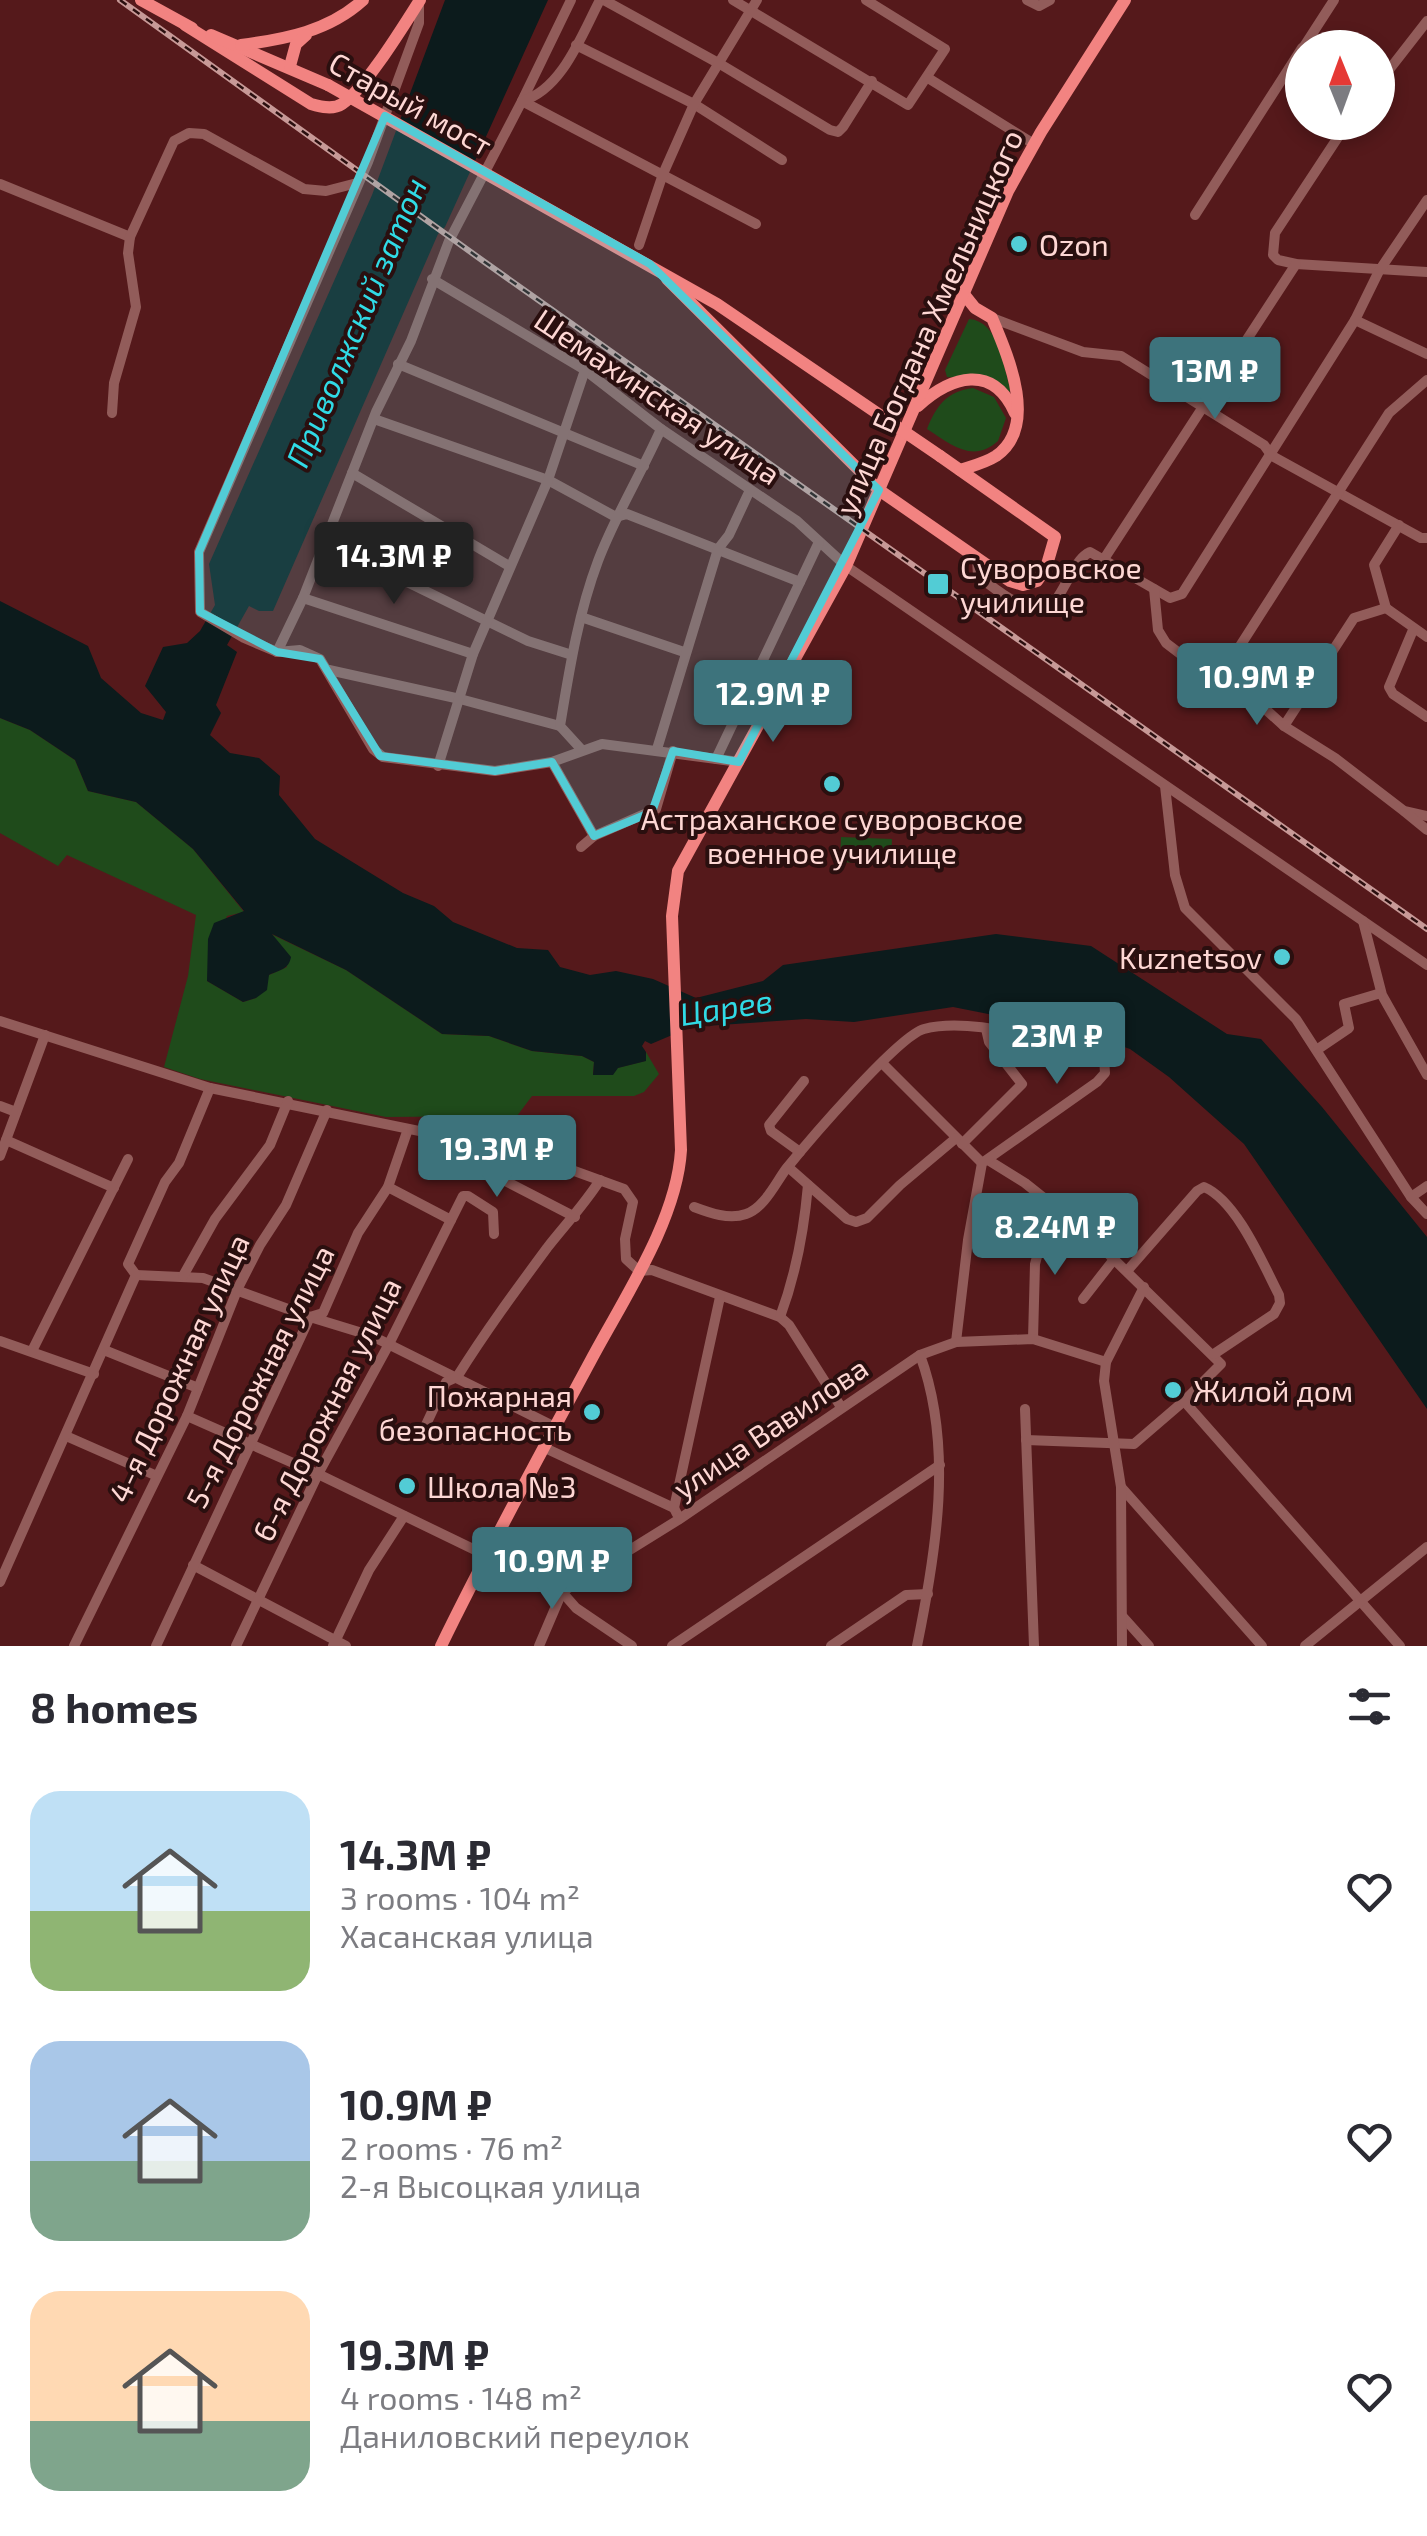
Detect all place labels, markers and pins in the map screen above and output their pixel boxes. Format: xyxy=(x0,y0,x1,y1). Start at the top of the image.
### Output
place label: Ozon xyxy=(1039,226,1109,262)
marker: Ozon xyxy=(1008,233,1030,255)
pin: 13M ₽ xyxy=(1145,337,1285,422)
pin: 14.3M ₽ xyxy=(302,522,486,607)
place label: Суворовское училище xyxy=(960,549,1142,620)
marker: Суворовское училище xyxy=(925,571,951,597)
pin: 10.9M ₽ xyxy=(1165,643,1349,728)
pin: 12.9M ₽ xyxy=(681,660,865,745)
marker: Астраханское суворовское военное училище xyxy=(821,773,843,795)
place label: Астраханское суворовское военное училище xyxy=(641,800,1023,871)
place label: Kuznetsov xyxy=(1119,939,1262,975)
marker: Kuznetsov xyxy=(1271,946,1293,968)
pin: 23M ₽ xyxy=(987,1002,1127,1087)
pin: 19.3M ₽ xyxy=(405,1115,589,1200)
pin: 8.24M ₽ xyxy=(963,1193,1147,1278)
place label: Жилой дом xyxy=(1193,1372,1353,1408)
place label: Пожарная безопасность xyxy=(379,1377,572,1447)
marker: Жилой дом xyxy=(1162,1379,1184,1401)
marker: Пожарная безопасность xyxy=(581,1401,603,1423)
place label: Школа №3 xyxy=(427,1468,577,1504)
marker: Школа №3 xyxy=(396,1475,418,1497)
pin: 10.9M ₽ xyxy=(460,1527,644,1612)

